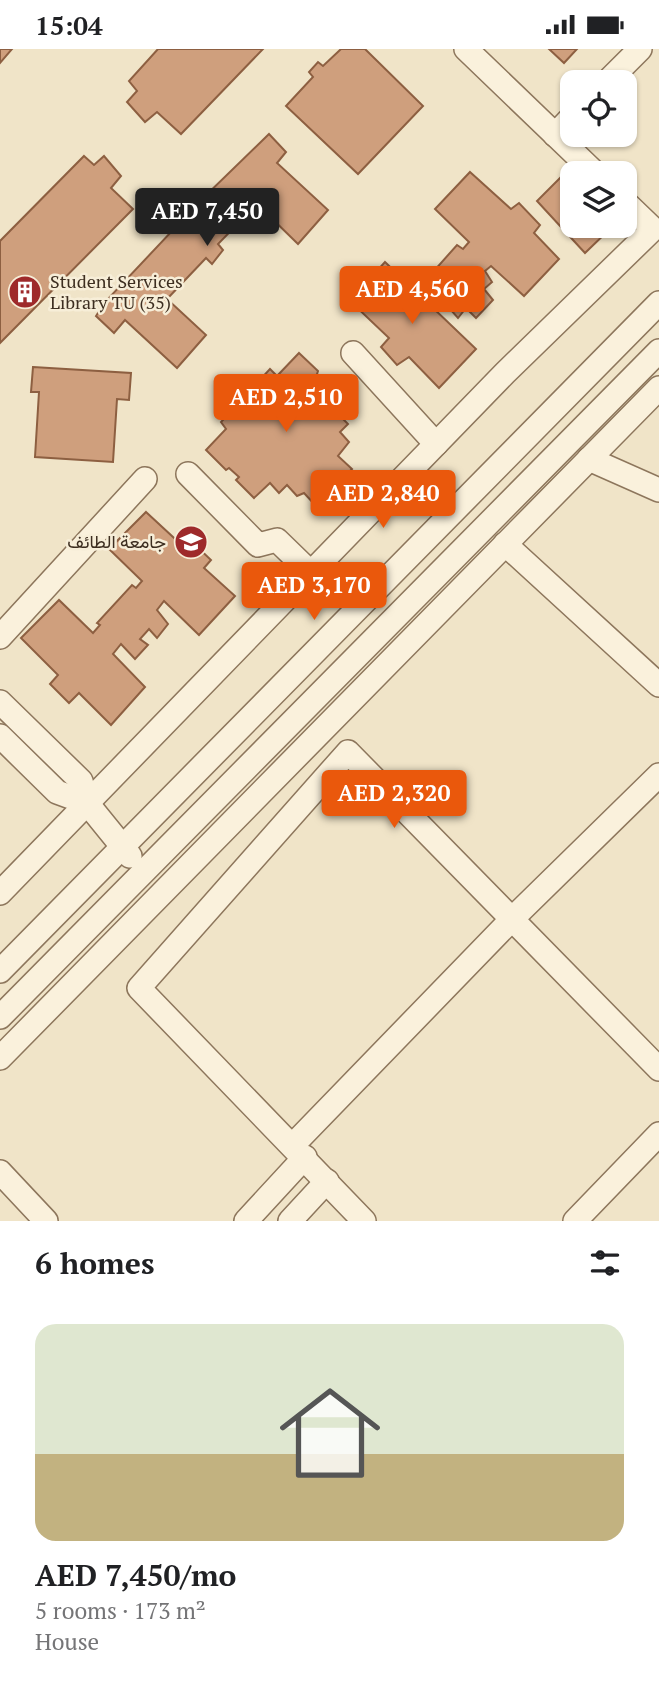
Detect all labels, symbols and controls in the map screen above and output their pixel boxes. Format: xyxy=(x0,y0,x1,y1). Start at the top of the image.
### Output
text: 15:04 xyxy=(35,8,103,42)
map controls xyxy=(560,70,637,238)
button: locate xyxy=(560,70,637,147)
button: layers xyxy=(560,161,637,238)
pin: AED 7,450 xyxy=(127,189,287,248)
text: AED 7,450 xyxy=(151,195,263,226)
pin: AED 4,560 xyxy=(332,267,492,326)
place label: Student Services Library TU (35) xyxy=(50,269,183,314)
building icon: Student Services Library TU (35) xyxy=(6,273,44,311)
text: AED 4,560 xyxy=(356,273,468,304)
pin: AED 2,510 xyxy=(206,375,366,434)
text: AED 2,510 xyxy=(230,381,342,412)
pin: AED 2,840 xyxy=(303,470,463,530)
text: AED 2,840 xyxy=(327,477,439,508)
school or university icon: جامعة الطائف xyxy=(172,523,210,561)
place label: جامعة الطائف xyxy=(67,529,166,553)
pin: AED 3,170 xyxy=(234,563,394,622)
text: AED 3,170 xyxy=(258,569,370,600)
pin: AED 2,320 xyxy=(314,771,474,830)
text: AED 2,320 xyxy=(338,777,450,808)
text: 6 homes xyxy=(35,1243,154,1283)
icon: filters xyxy=(586,1244,624,1282)
icon: home xyxy=(267,1370,393,1496)
text: AED 7,450/mo xyxy=(35,1555,236,1595)
text: 5 rooms · 173 m² xyxy=(35,1595,206,1626)
text: House xyxy=(35,1626,99,1657)

